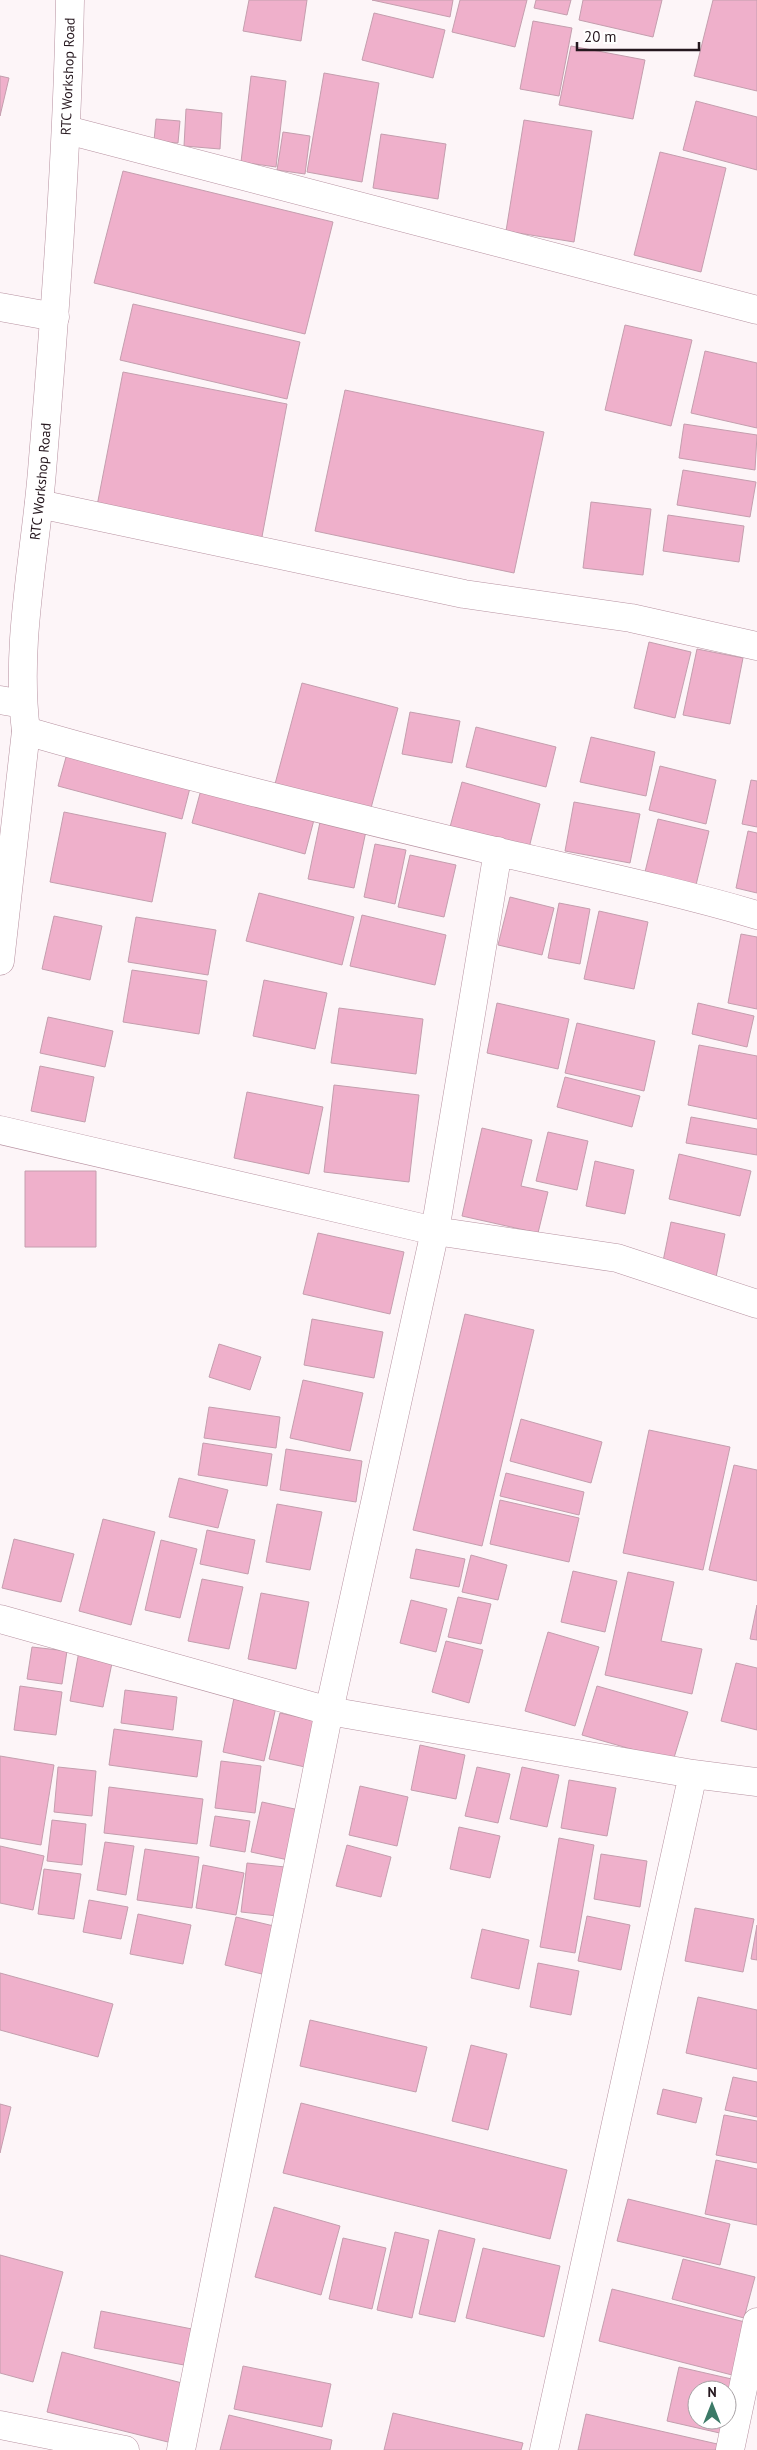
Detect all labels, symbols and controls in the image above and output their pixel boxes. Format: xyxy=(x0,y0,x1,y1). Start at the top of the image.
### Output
street label: RTC Workshop Road xyxy=(56,17,79,136)
scale bar xyxy=(577,20,700,52)
text: 20 m xyxy=(584,27,617,46)
street label: RTC Workshop Road xyxy=(26,422,55,541)
north arrow xyxy=(687,2380,737,2430)
text: N xyxy=(707,2383,717,2401)

